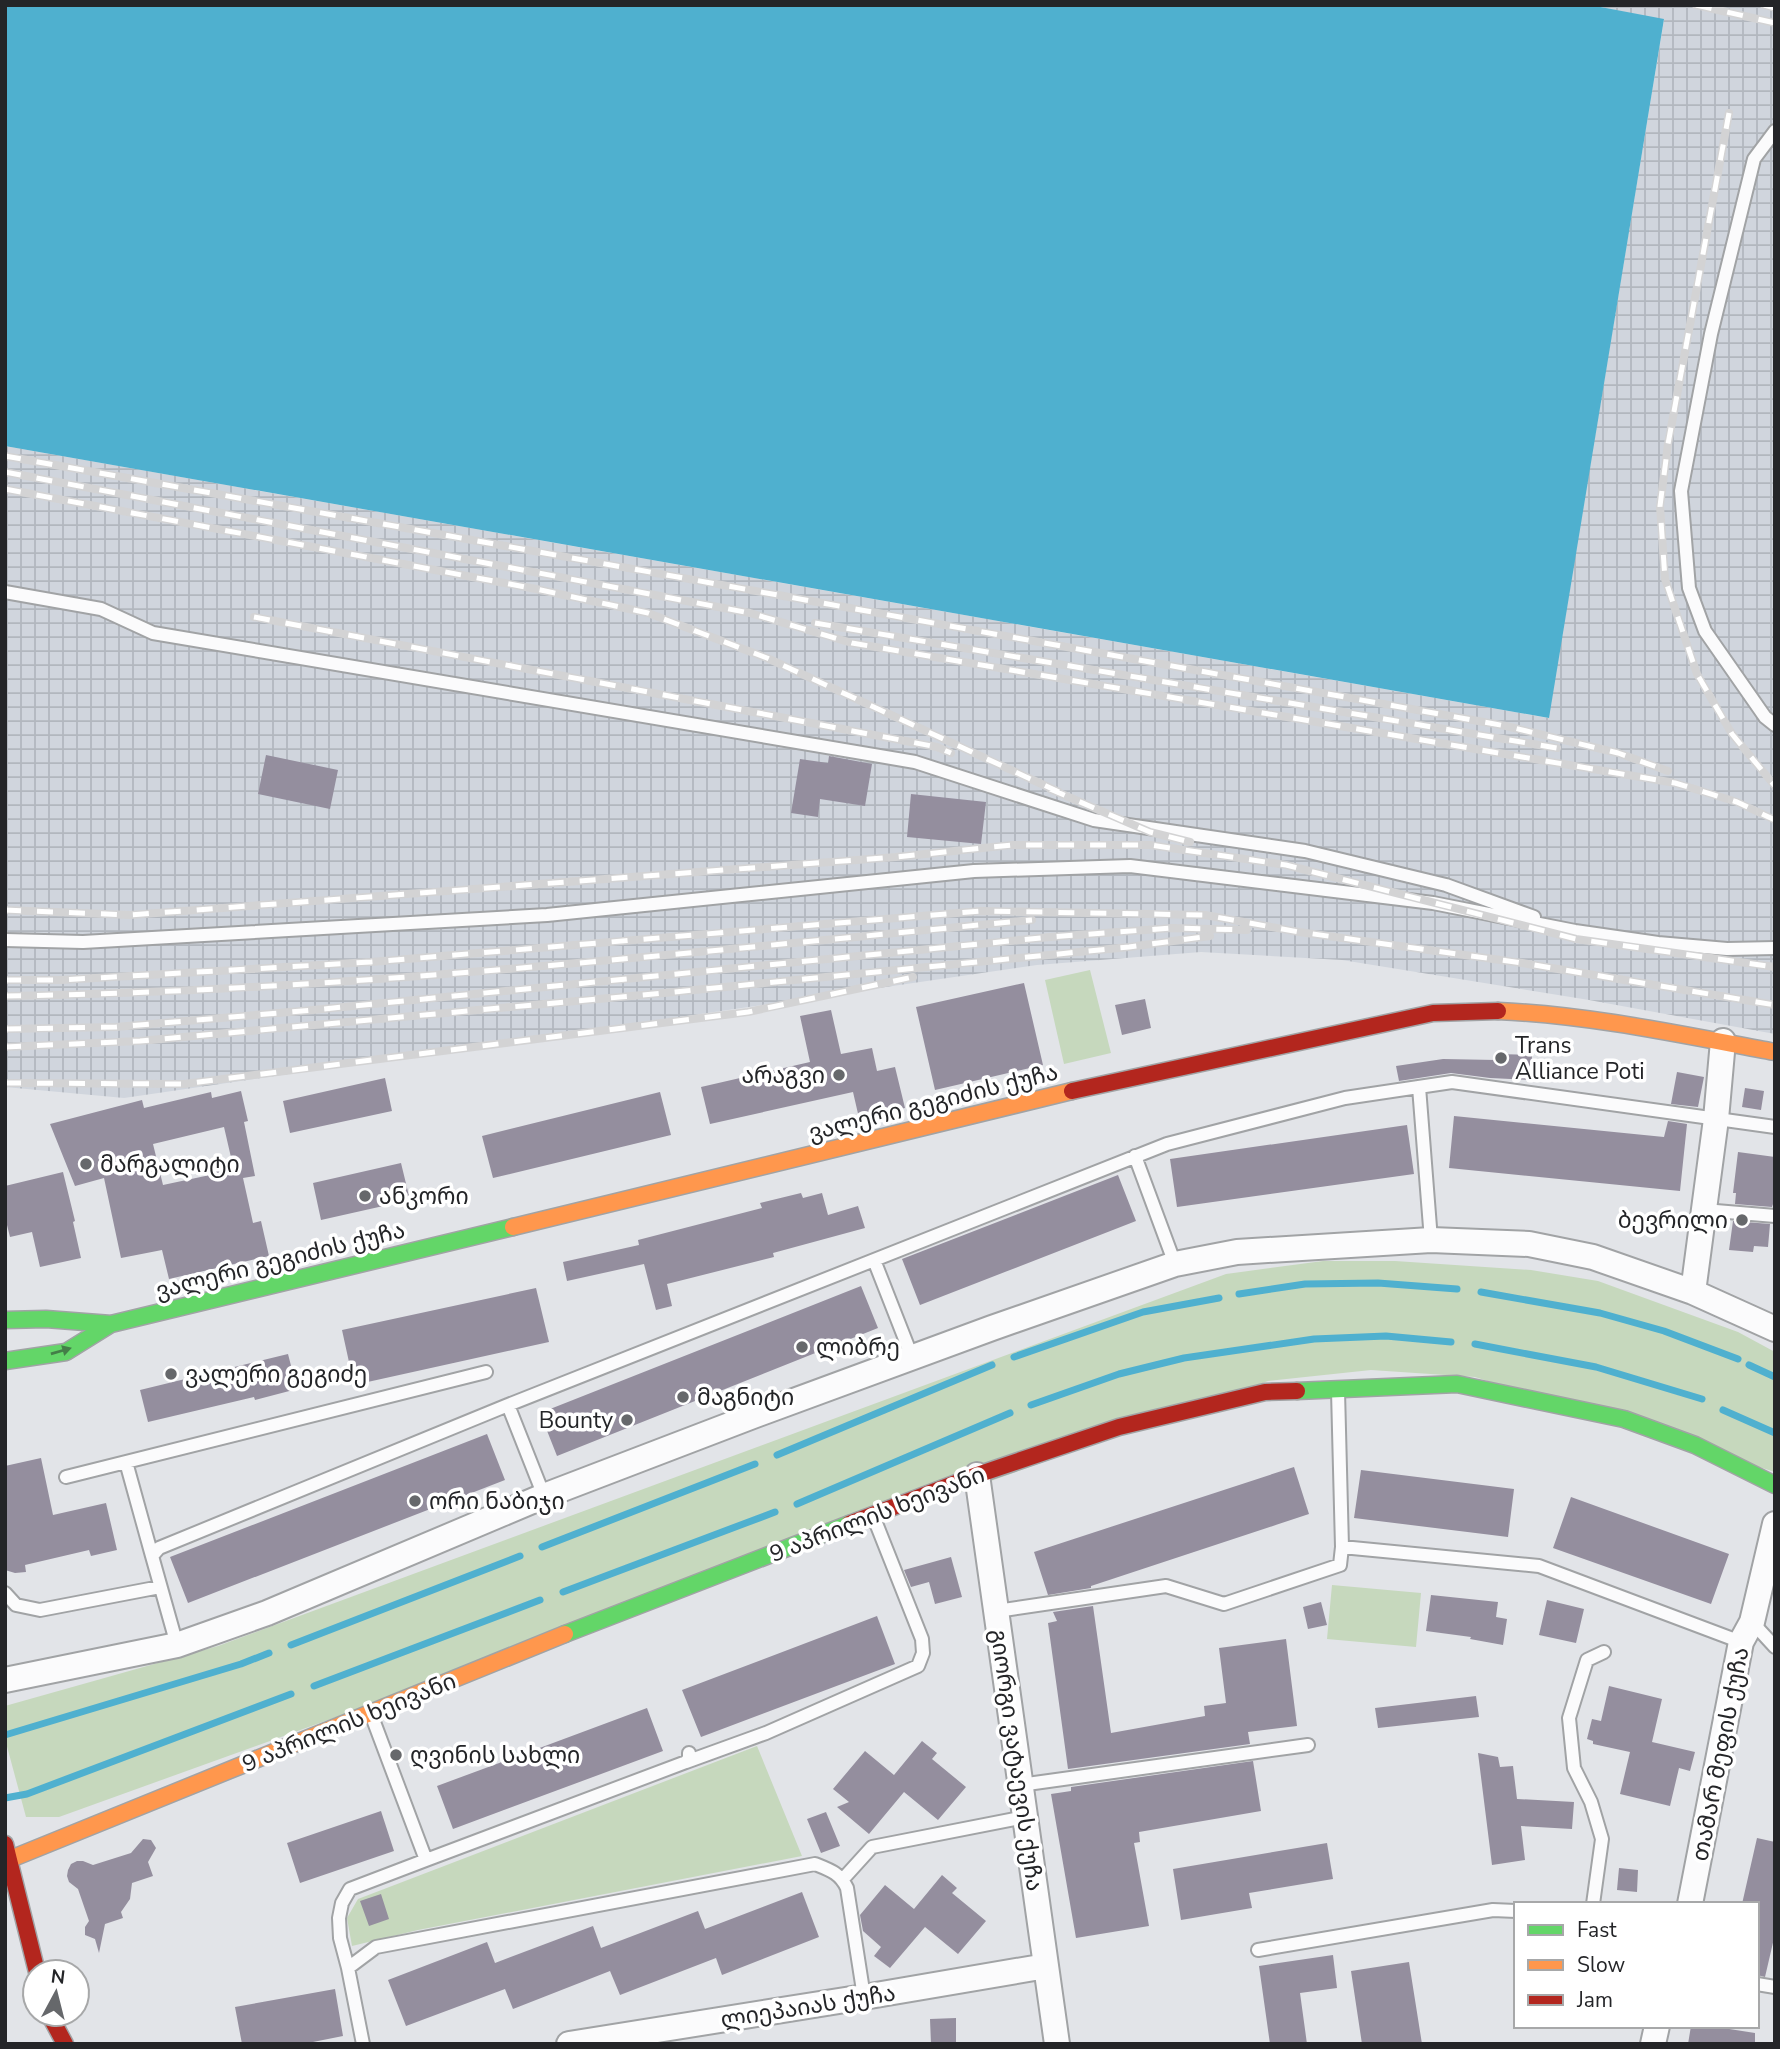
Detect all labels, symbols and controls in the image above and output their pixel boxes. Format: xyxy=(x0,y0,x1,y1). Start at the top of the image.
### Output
place label: Trans Alliance Poti xyxy=(1515,1030,1645,1087)
marker: Trans Alliance Poti xyxy=(1493,1050,1509,1066)
street label: ვალერი გეგიძის ქუჩა xyxy=(805,1056,1061,1148)
place label: არაგვი xyxy=(741,1060,825,1091)
marker: არაგვი xyxy=(831,1067,847,1083)
place label: მარგალიტი xyxy=(100,1149,240,1180)
marker: მარგალიტი xyxy=(78,1156,94,1172)
place label: ანკორი xyxy=(379,1181,469,1212)
marker: ანკორი xyxy=(357,1188,373,1204)
place label: ბევრილი xyxy=(1618,1205,1728,1236)
marker: ბევრილი xyxy=(1734,1212,1750,1228)
street label: ვალერი გეგიძის ქუჩა xyxy=(152,1214,408,1306)
place label: ლიბრე xyxy=(816,1332,900,1363)
marker: ლიბრე xyxy=(794,1339,810,1355)
one-way arrow xyxy=(51,1345,73,1356)
place label: ვალერი გეგიძე xyxy=(185,1359,367,1390)
marker: ვალერი გეგიძე xyxy=(163,1366,179,1382)
place label: მაგნიტი xyxy=(697,1382,794,1413)
marker: მაგნიტი xyxy=(675,1389,691,1405)
place label: Bounty xyxy=(539,1405,613,1436)
marker: Bounty xyxy=(619,1412,635,1428)
street label: 9 აპრილის ხეივანი xyxy=(765,1459,989,1570)
place label: ორი ნაბიჯი xyxy=(429,1486,565,1517)
marker: ორი ნაბიჯი xyxy=(407,1493,423,1509)
street label: გიორგი ვატაევის ქუჩა xyxy=(983,1627,1050,1893)
street label: თამარ მეფის ქუჩა xyxy=(1685,1644,1756,1864)
street label: 9 აპრილის ხეივანი xyxy=(238,1665,461,1780)
place label: ღვინის სახლი xyxy=(410,1740,580,1771)
marker: ღვინის სახლი xyxy=(388,1747,404,1763)
legend xyxy=(1514,1902,1759,2028)
text: Fast xyxy=(1577,1916,1617,1944)
text: Slow xyxy=(1577,1951,1626,1979)
north arrow xyxy=(21,1958,91,2028)
text: N xyxy=(49,1963,67,1991)
street label: ლიეპაიას ქუჩა xyxy=(718,1977,898,2036)
text: Jam xyxy=(1576,1986,1613,2014)

